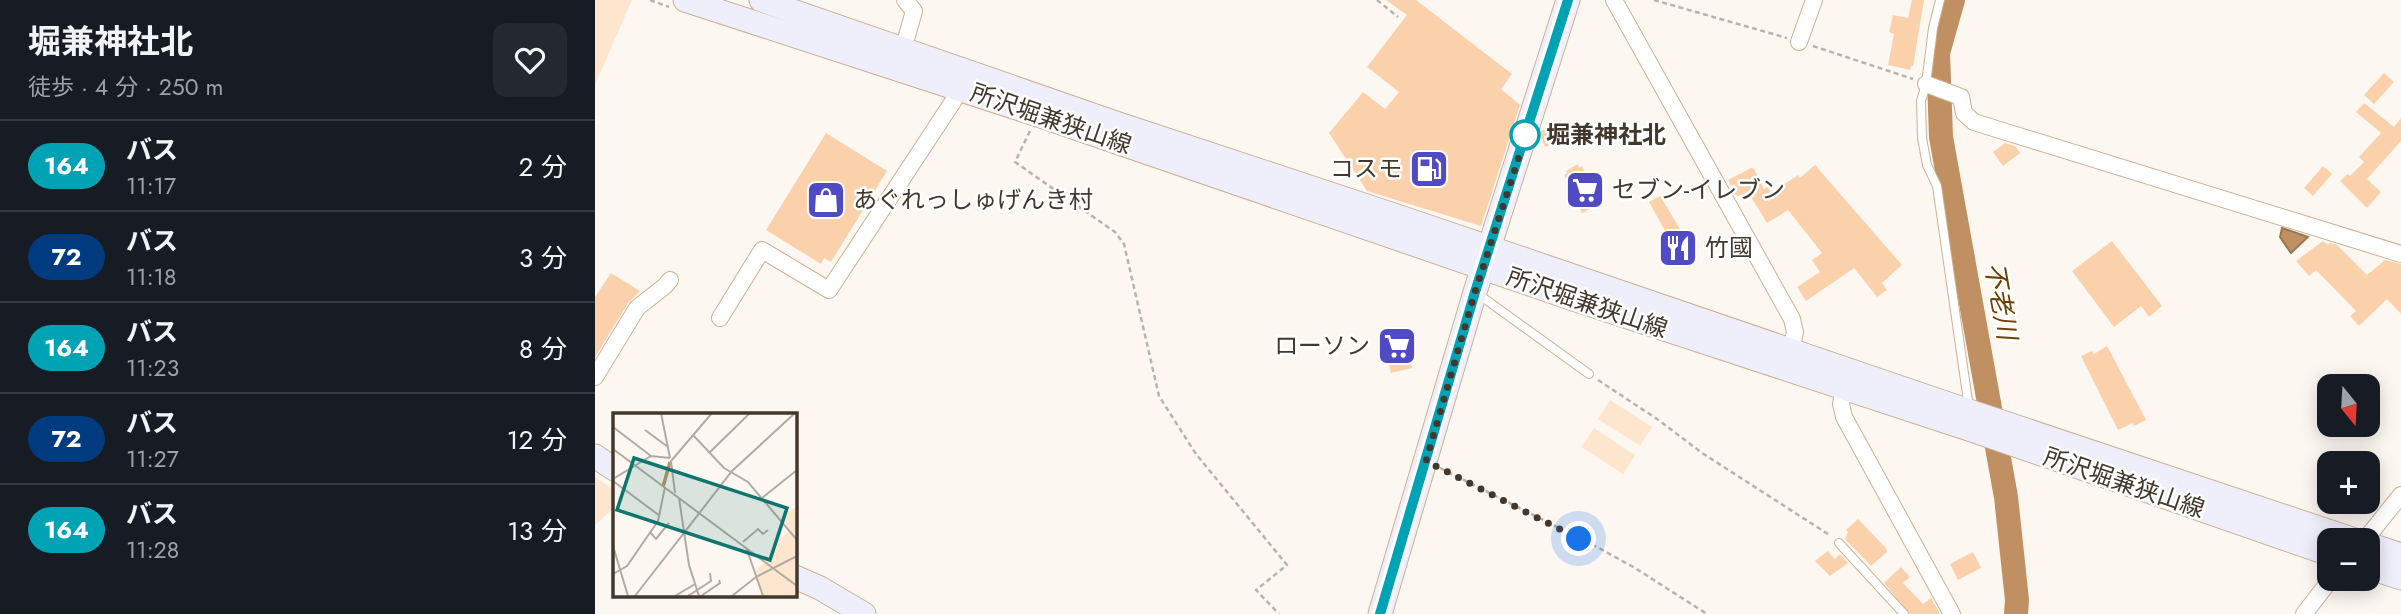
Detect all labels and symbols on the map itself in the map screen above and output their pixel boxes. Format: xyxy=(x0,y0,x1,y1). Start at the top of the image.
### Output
street label: 所沢堀兼狭山線 xyxy=(966,75,1136,162)
place label: 堀兼神社北 xyxy=(1546,117,1666,152)
marker: 堀兼神社北 xyxy=(1510,120,1540,150)
fuel station icon: コスモ xyxy=(1408,148,1450,190)
place label: コスモ xyxy=(1330,151,1402,186)
supermarket icon: セブン-イレブン xyxy=(1564,169,1606,211)
place label: セブン-イレブン xyxy=(1612,172,1785,207)
shop icon: あぐれっしゅげんき村 xyxy=(805,179,847,221)
place label: あぐれっしゅげんき村 xyxy=(853,182,1093,217)
restaurant icon: 竹國 xyxy=(1657,227,1699,269)
place label: 竹國 xyxy=(1705,230,1753,265)
street label: 所沢堀兼狭山線 xyxy=(1502,259,1672,346)
water label: 不老川 xyxy=(1976,259,2027,346)
supermarket icon: ローソン xyxy=(1376,325,1418,367)
place label: ローソン xyxy=(1274,328,1370,363)
north arrow xyxy=(2317,374,2380,438)
inset map xyxy=(613,413,796,596)
street label: 所沢堀兼狭山線 xyxy=(2039,439,2209,526)
your location xyxy=(1561,521,1596,556)

